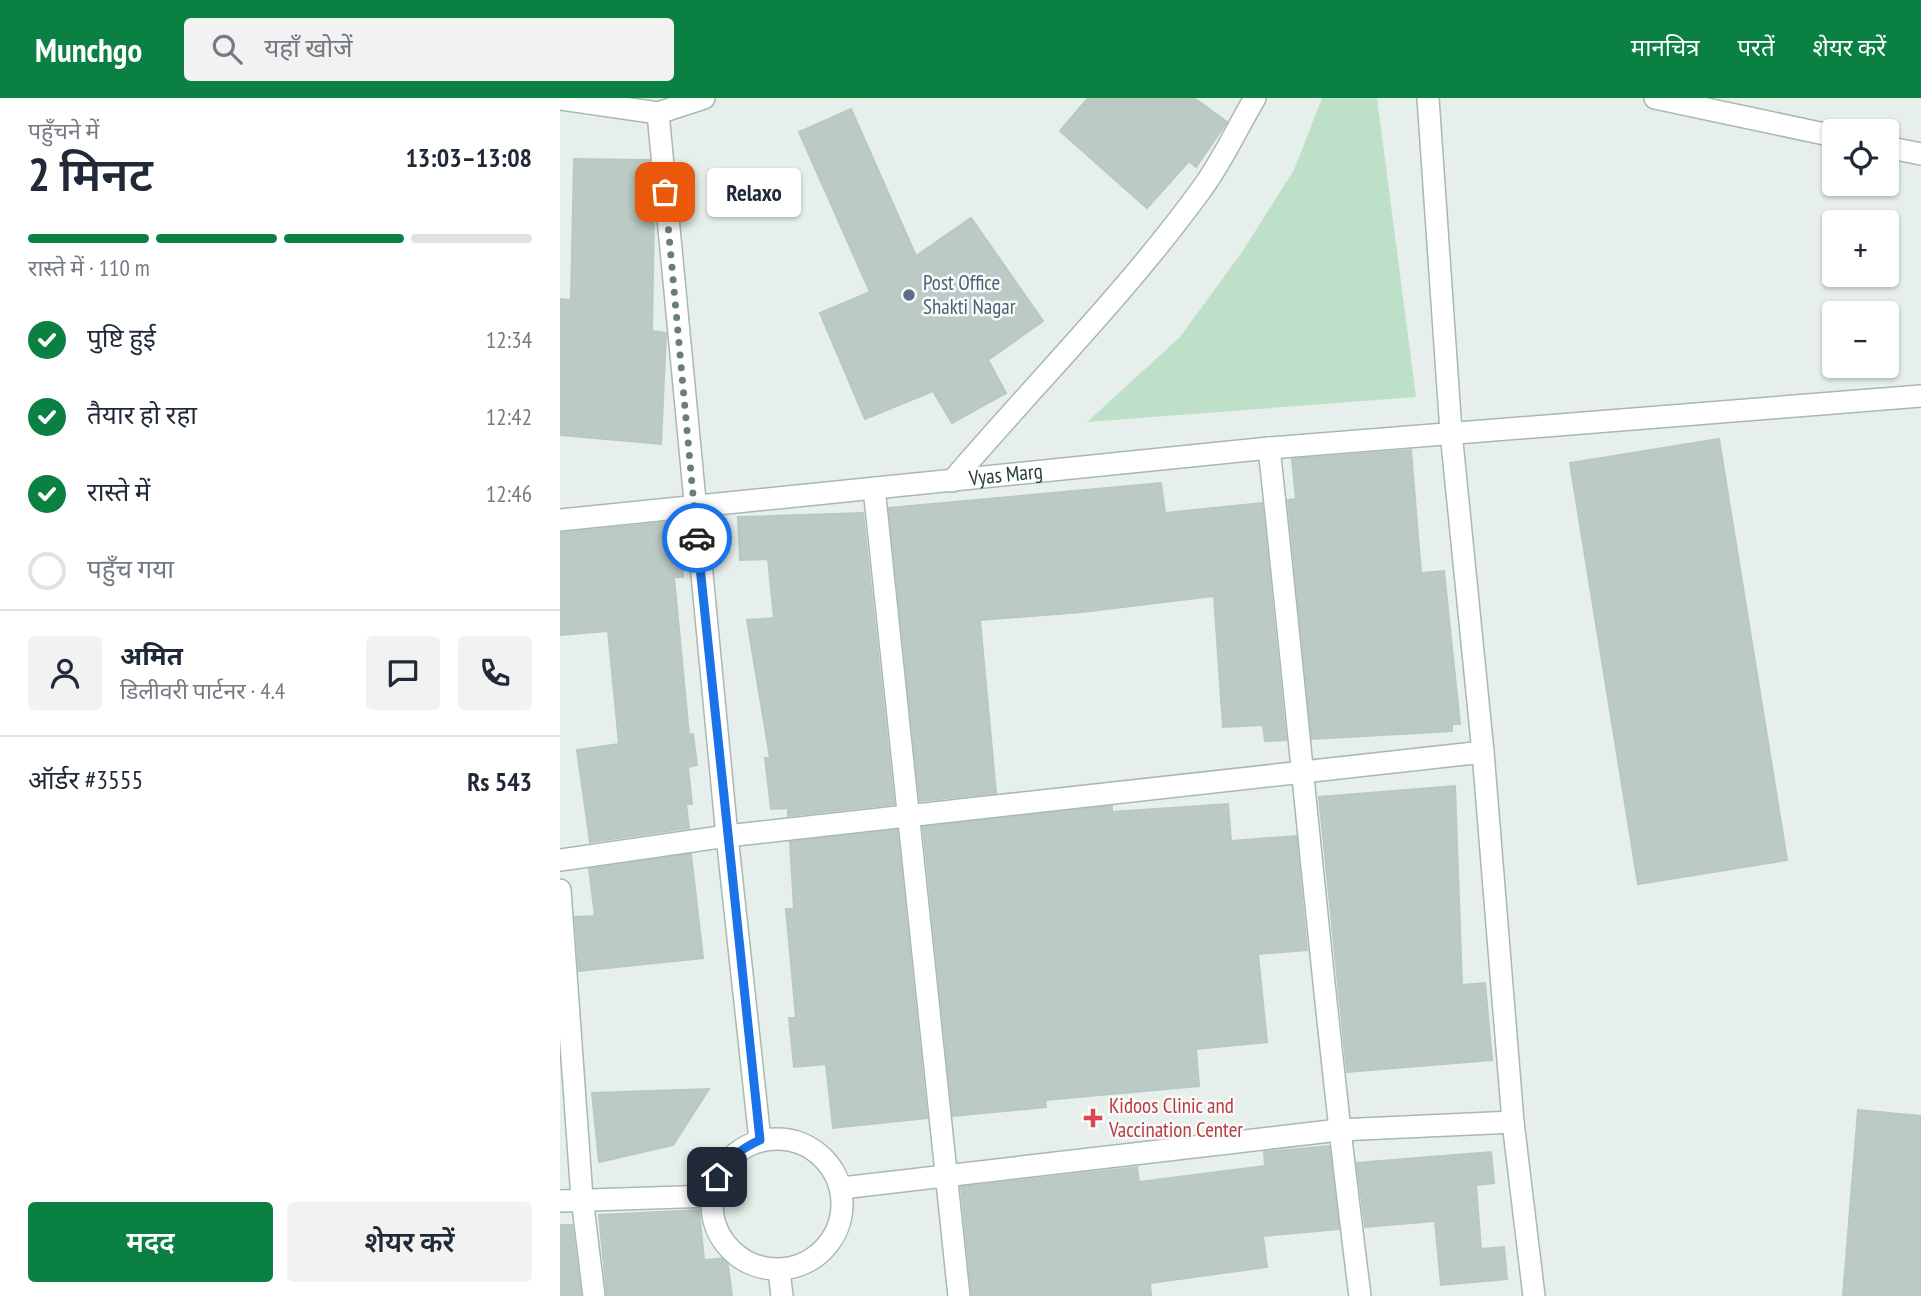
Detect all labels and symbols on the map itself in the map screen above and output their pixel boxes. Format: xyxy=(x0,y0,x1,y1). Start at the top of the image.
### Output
pin xyxy=(635,162,695,222)
callout: Relaxo xyxy=(707,168,802,217)
place label: Post Office Shakti Nagar xyxy=(923,269,1016,320)
marker: Post Office Shakti Nagar xyxy=(901,287,917,303)
street label: Vyas Marg xyxy=(967,457,1044,492)
courier xyxy=(662,503,732,573)
place label: Kidoos Clinic and Vaccination Center xyxy=(1108,1092,1243,1143)
marker: Kidoos Clinic and Vaccination Center xyxy=(1083,1108,1103,1128)
pin xyxy=(687,1147,747,1207)

